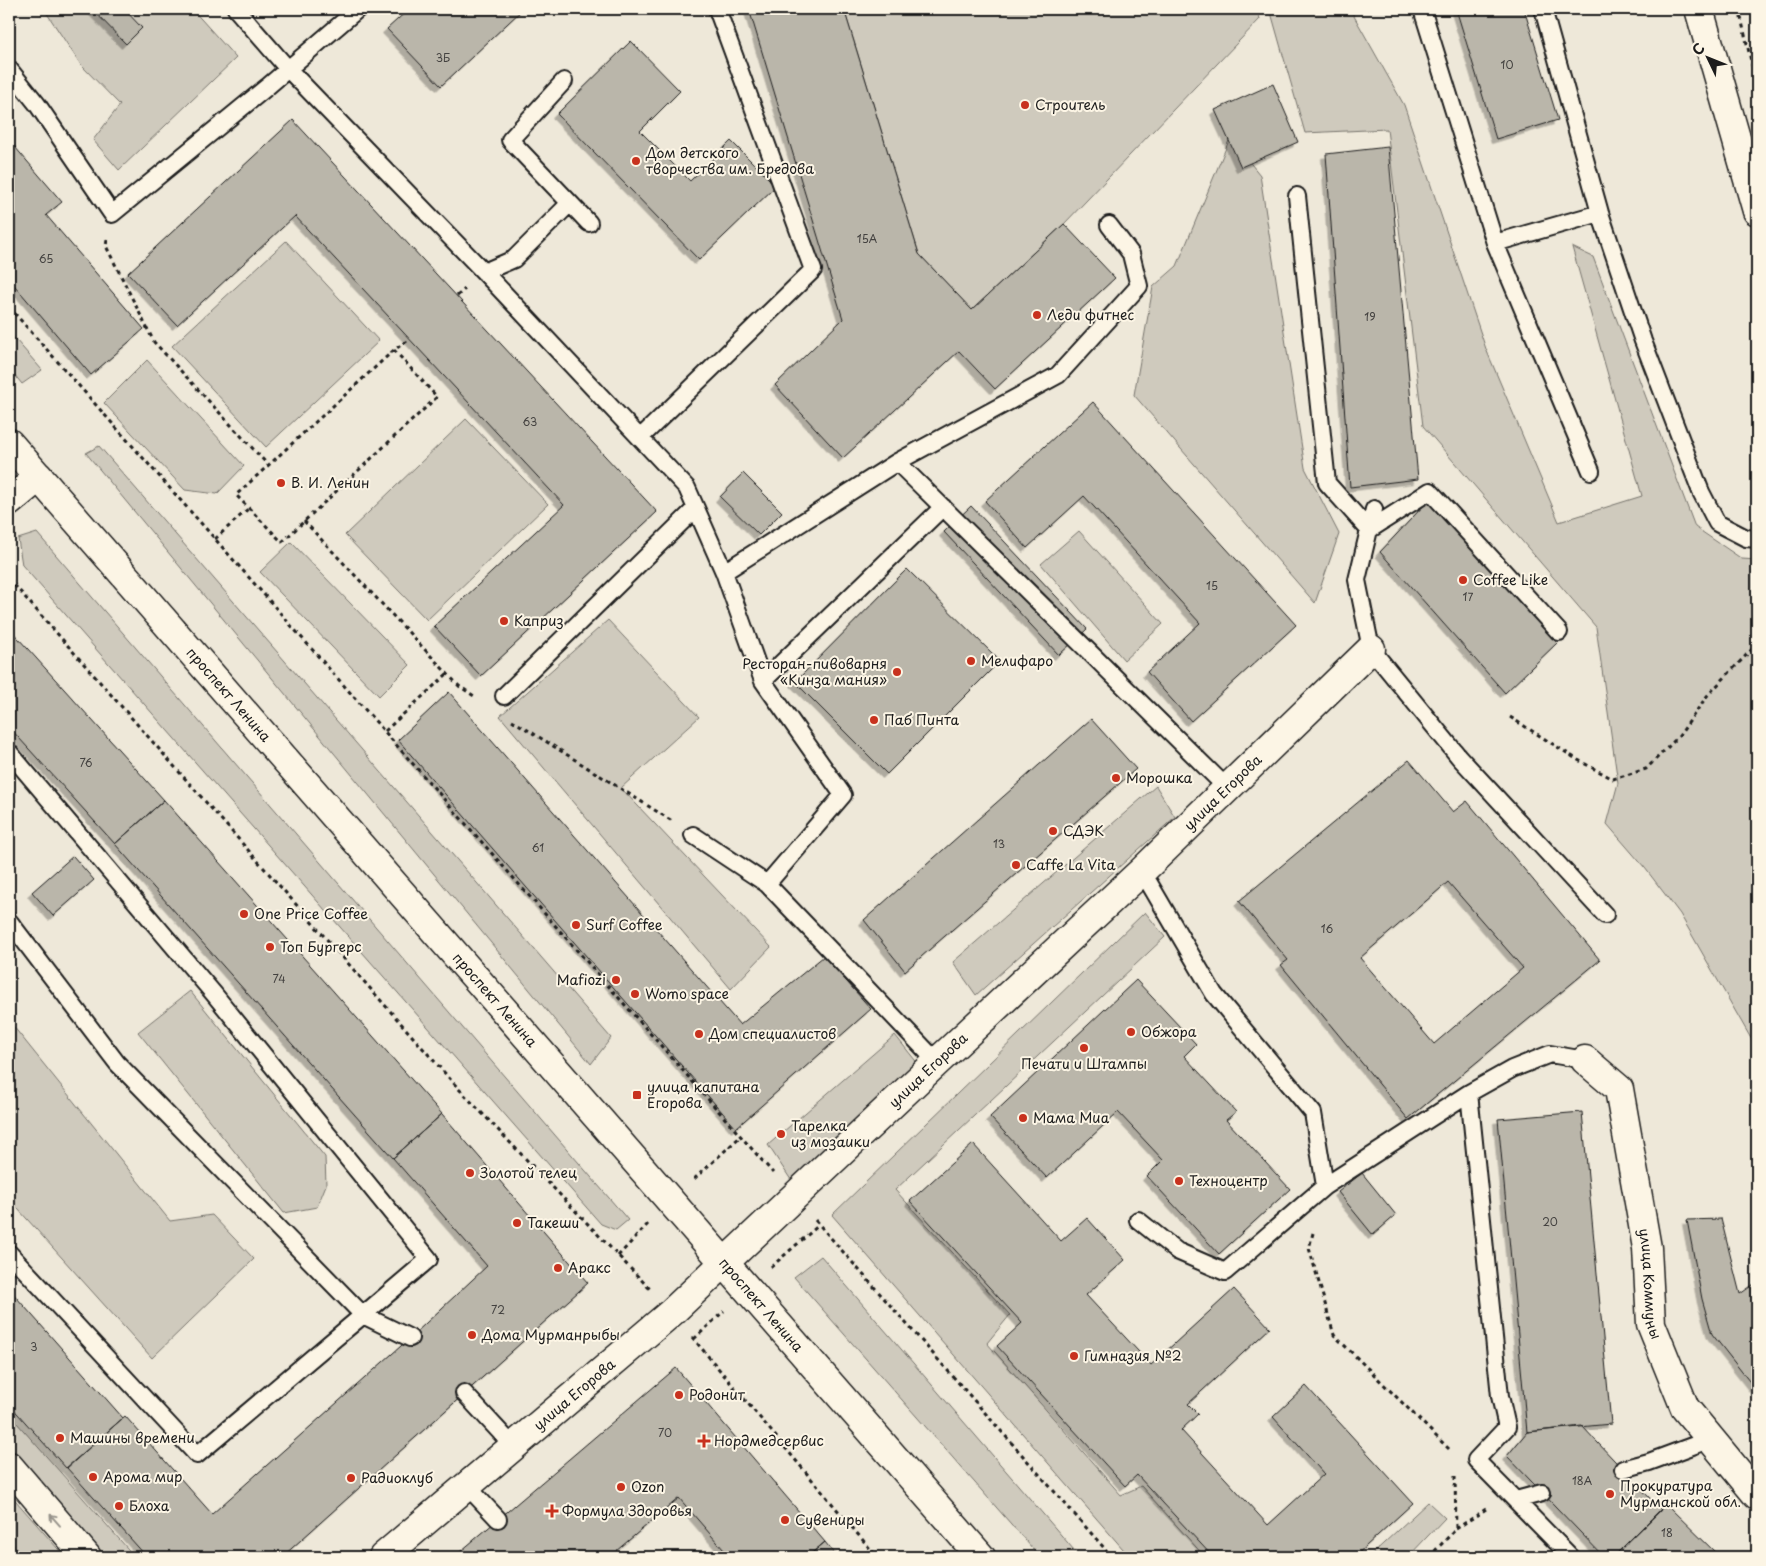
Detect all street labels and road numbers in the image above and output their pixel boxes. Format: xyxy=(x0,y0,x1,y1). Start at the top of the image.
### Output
street label: проспект Ленина xyxy=(182,642,276,746)
street label: улица Егорова xyxy=(1179,749,1266,835)
street label: проспект Ленина xyxy=(448,948,542,1052)
street label: улица Егорова xyxy=(884,1028,972,1112)
street label: улица Коммуны xyxy=(1634,1226,1667,1342)
street label: проспект Ленина xyxy=(714,1253,809,1357)
street label: улица Егорова xyxy=(529,1353,620,1435)

